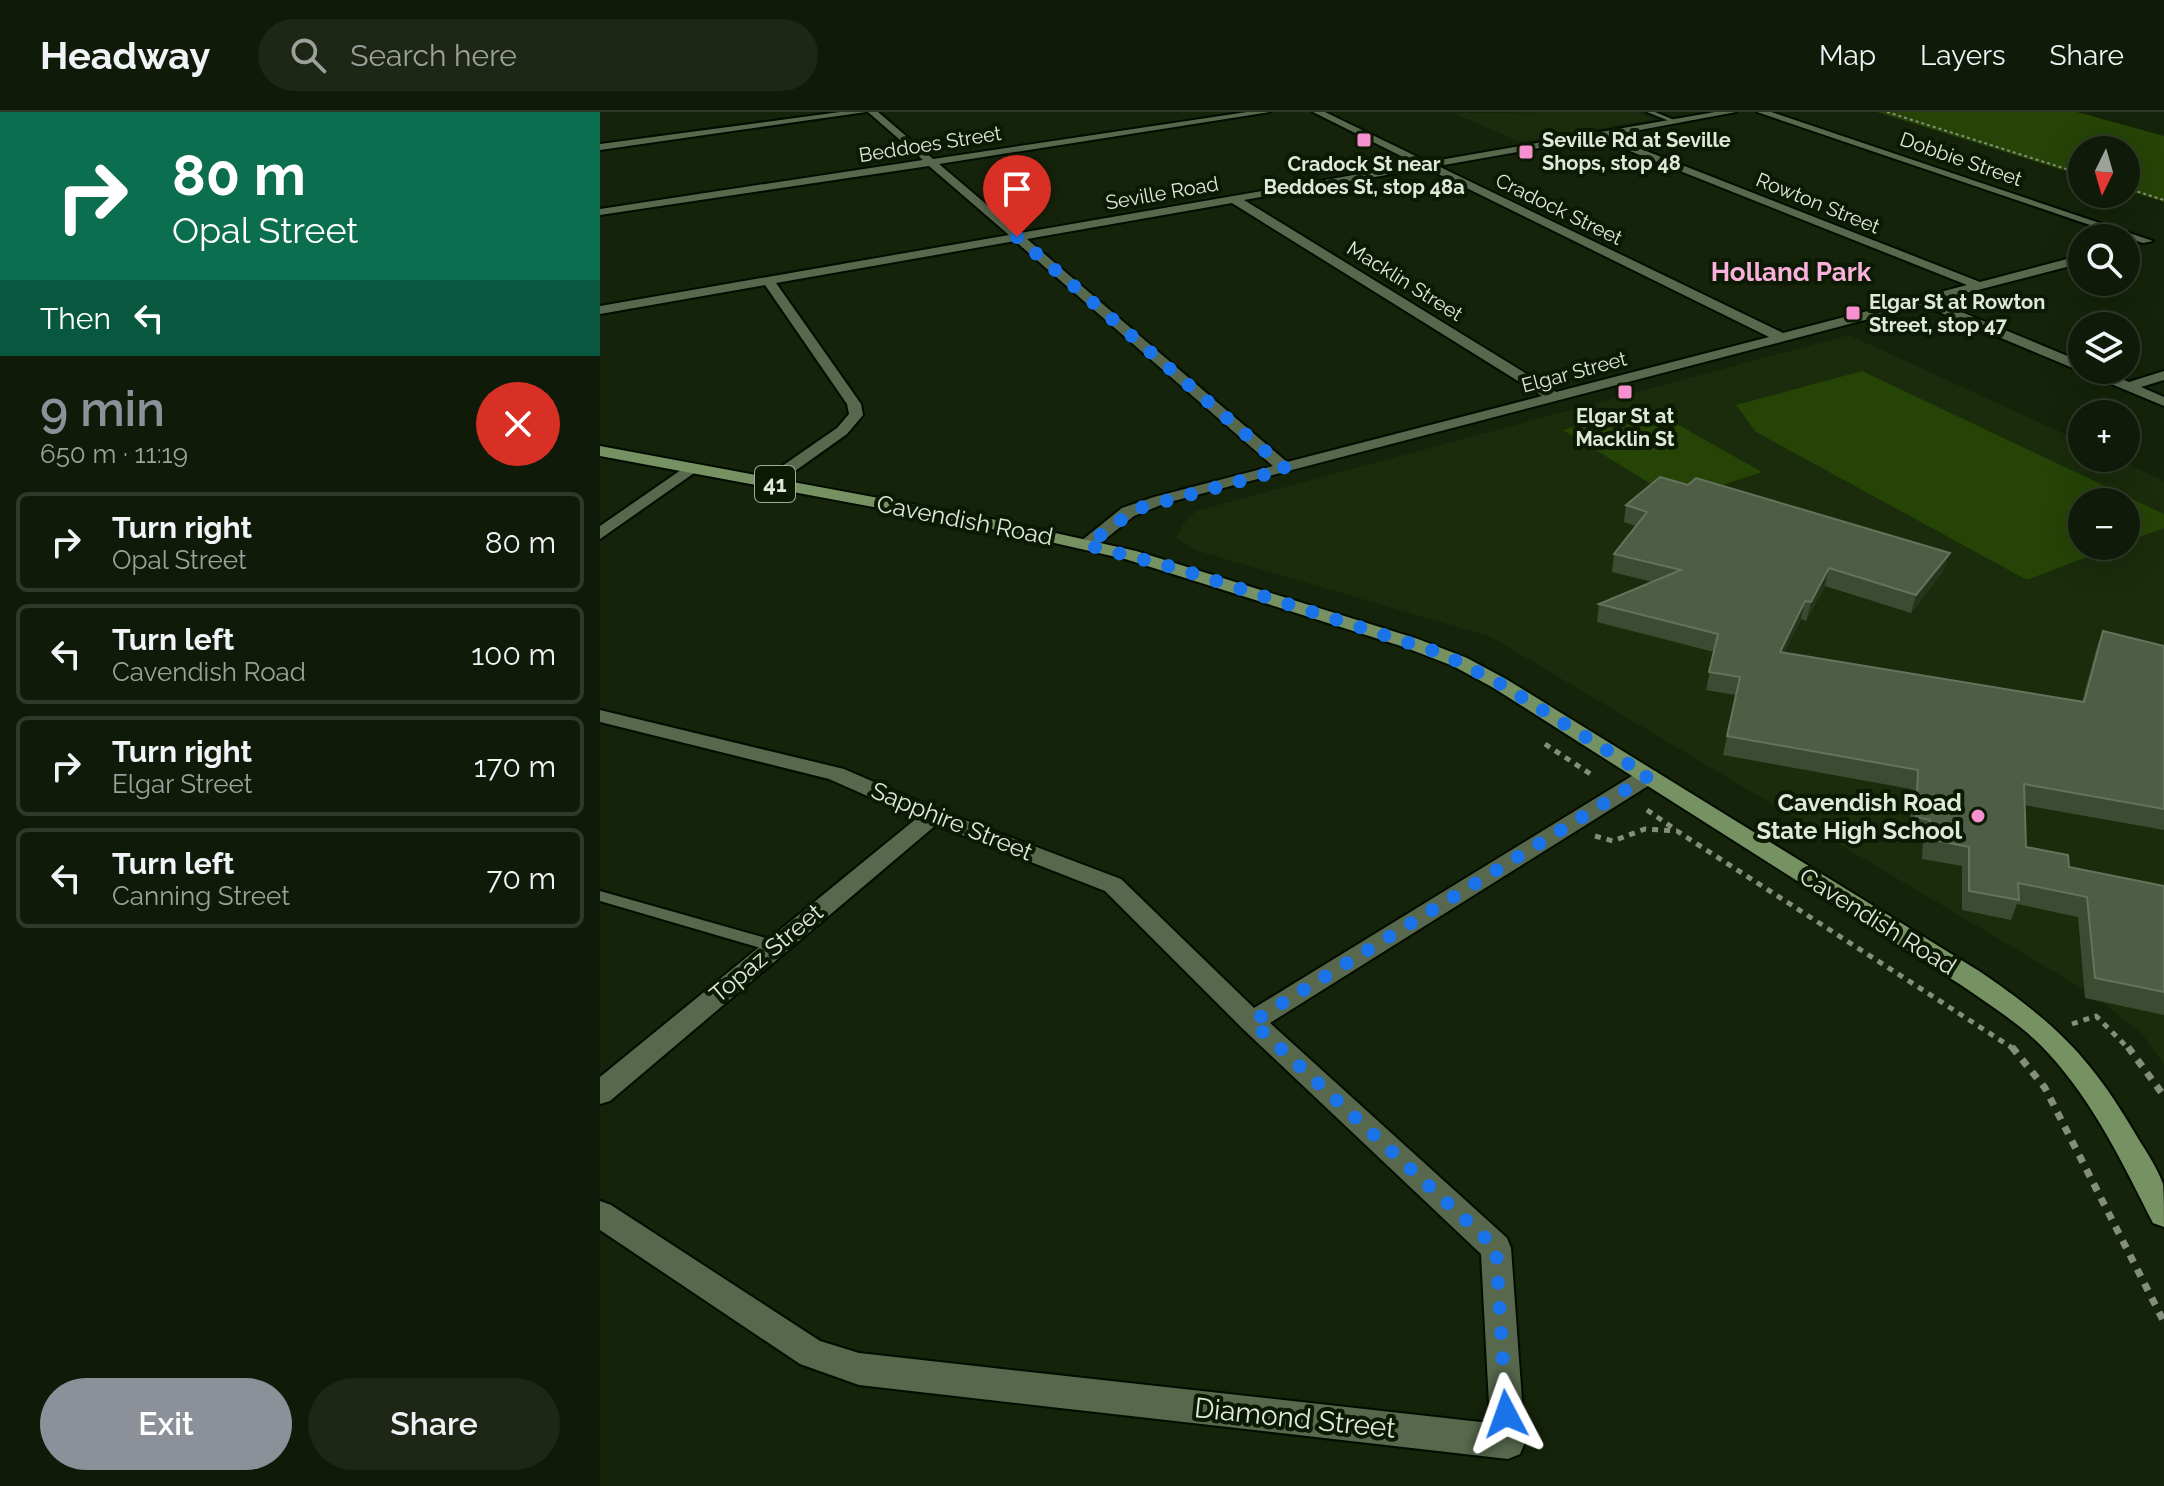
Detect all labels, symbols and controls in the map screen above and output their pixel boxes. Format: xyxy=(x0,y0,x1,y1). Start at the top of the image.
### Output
search box xyxy=(258,19,818,91)
text: Headway xyxy=(40,33,210,78)
icon: search xyxy=(286,33,330,77)
text: Search here xyxy=(350,38,517,73)
text: Map xyxy=(1819,39,1876,72)
text: Layers xyxy=(1920,39,2006,72)
text: Share xyxy=(2050,39,2124,72)
street label: Beddoes Street xyxy=(857,121,1003,167)
street label: Dobbie Street xyxy=(1897,127,2025,191)
place label: Seville Rd at Seville Shops, stop 48 xyxy=(1542,128,1731,175)
marker: Cradock St near Beddoes St, stop 48a xyxy=(1355,131,1373,149)
north arrow xyxy=(2068,136,2140,208)
map controls xyxy=(2068,136,2140,560)
text: 80 m xyxy=(172,142,306,208)
marker: Seville Rd at Seville Shops, stop 48 xyxy=(1517,143,1535,161)
icon: right xyxy=(40,144,144,248)
place label: Cradock St near Beddoes St, stop 48a xyxy=(1263,152,1465,199)
pin xyxy=(983,155,1051,237)
icon: arrive xyxy=(995,167,1039,211)
street label: Rowton Street xyxy=(1753,167,1884,239)
street label: Cradock Street xyxy=(1492,168,1627,250)
street label: Seville Road xyxy=(1104,171,1220,215)
text: Opal Street xyxy=(172,209,358,251)
button: search xyxy=(2068,224,2140,296)
street label: Macklin Street xyxy=(1343,236,1468,326)
district label: Holland Park xyxy=(1711,257,1872,287)
place label: Elgar St at Rowton Street, stop 47 xyxy=(1869,290,2045,337)
icon: left xyxy=(127,296,171,340)
text: Then xyxy=(40,301,111,336)
marker: Elgar St at Rowton Street, stop 47 xyxy=(1844,304,1862,322)
button: layers xyxy=(2068,312,2140,384)
street label: Elgar Street xyxy=(1519,346,1630,398)
text: 9 min xyxy=(40,381,165,437)
button: close xyxy=(476,382,560,466)
marker: Elgar St at Macklin St xyxy=(1616,383,1634,401)
button: + xyxy=(2068,400,2140,472)
place label: Elgar St at Macklin St xyxy=(1575,404,1675,451)
text: 650 m · 11:19 xyxy=(40,439,188,469)
road number: 41 xyxy=(755,466,795,502)
button: − xyxy=(2068,488,2140,560)
street label: Cavendish Road xyxy=(874,489,1056,551)
text: Turn right xyxy=(112,510,252,545)
icon: right xyxy=(44,520,88,564)
text: 80 m xyxy=(485,525,556,560)
text: Opal Street xyxy=(112,545,247,575)
text: Turn left xyxy=(112,622,234,657)
icon: left xyxy=(44,632,88,676)
text: 100 m xyxy=(471,637,556,672)
text: Cavendish Road xyxy=(112,657,306,687)
text: Turn right xyxy=(112,734,252,769)
icon: right xyxy=(44,744,88,788)
text: 170 m xyxy=(474,749,556,784)
text: Elgar Street xyxy=(112,769,252,799)
street label: Sapphire Street xyxy=(867,775,1037,867)
place label: Cavendish Road State High School xyxy=(1757,788,1962,845)
marker: Cavendish Road State High School xyxy=(1969,807,1987,825)
text: Turn left xyxy=(112,846,234,881)
icon: left xyxy=(44,856,88,900)
text: 70 m xyxy=(486,861,556,896)
street label: Cavendish Road xyxy=(1794,861,1962,981)
text: Canning Street xyxy=(112,881,290,911)
street label: Topaz Street xyxy=(704,897,828,1009)
position arrow xyxy=(1464,1372,1548,1456)
button: Exit xyxy=(40,1378,292,1470)
button: Share xyxy=(308,1378,560,1470)
street label: Diamond Street xyxy=(1193,1391,1398,1445)

